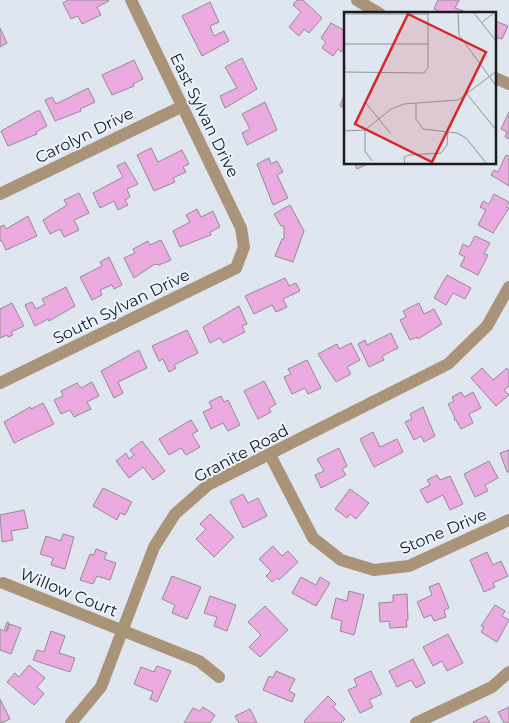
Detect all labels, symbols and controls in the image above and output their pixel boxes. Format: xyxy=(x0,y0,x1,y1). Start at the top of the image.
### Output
inset map xyxy=(344,12,496,165)
street label: East Sylvan Drive xyxy=(166,50,243,181)
street label: Carolyn Drive xyxy=(32,104,136,167)
street label: South Sylvan Drive xyxy=(50,265,193,348)
street label: Granite Road xyxy=(191,421,292,486)
street label: Stone Drive xyxy=(397,505,490,558)
street label: Willow Court xyxy=(17,564,121,621)

